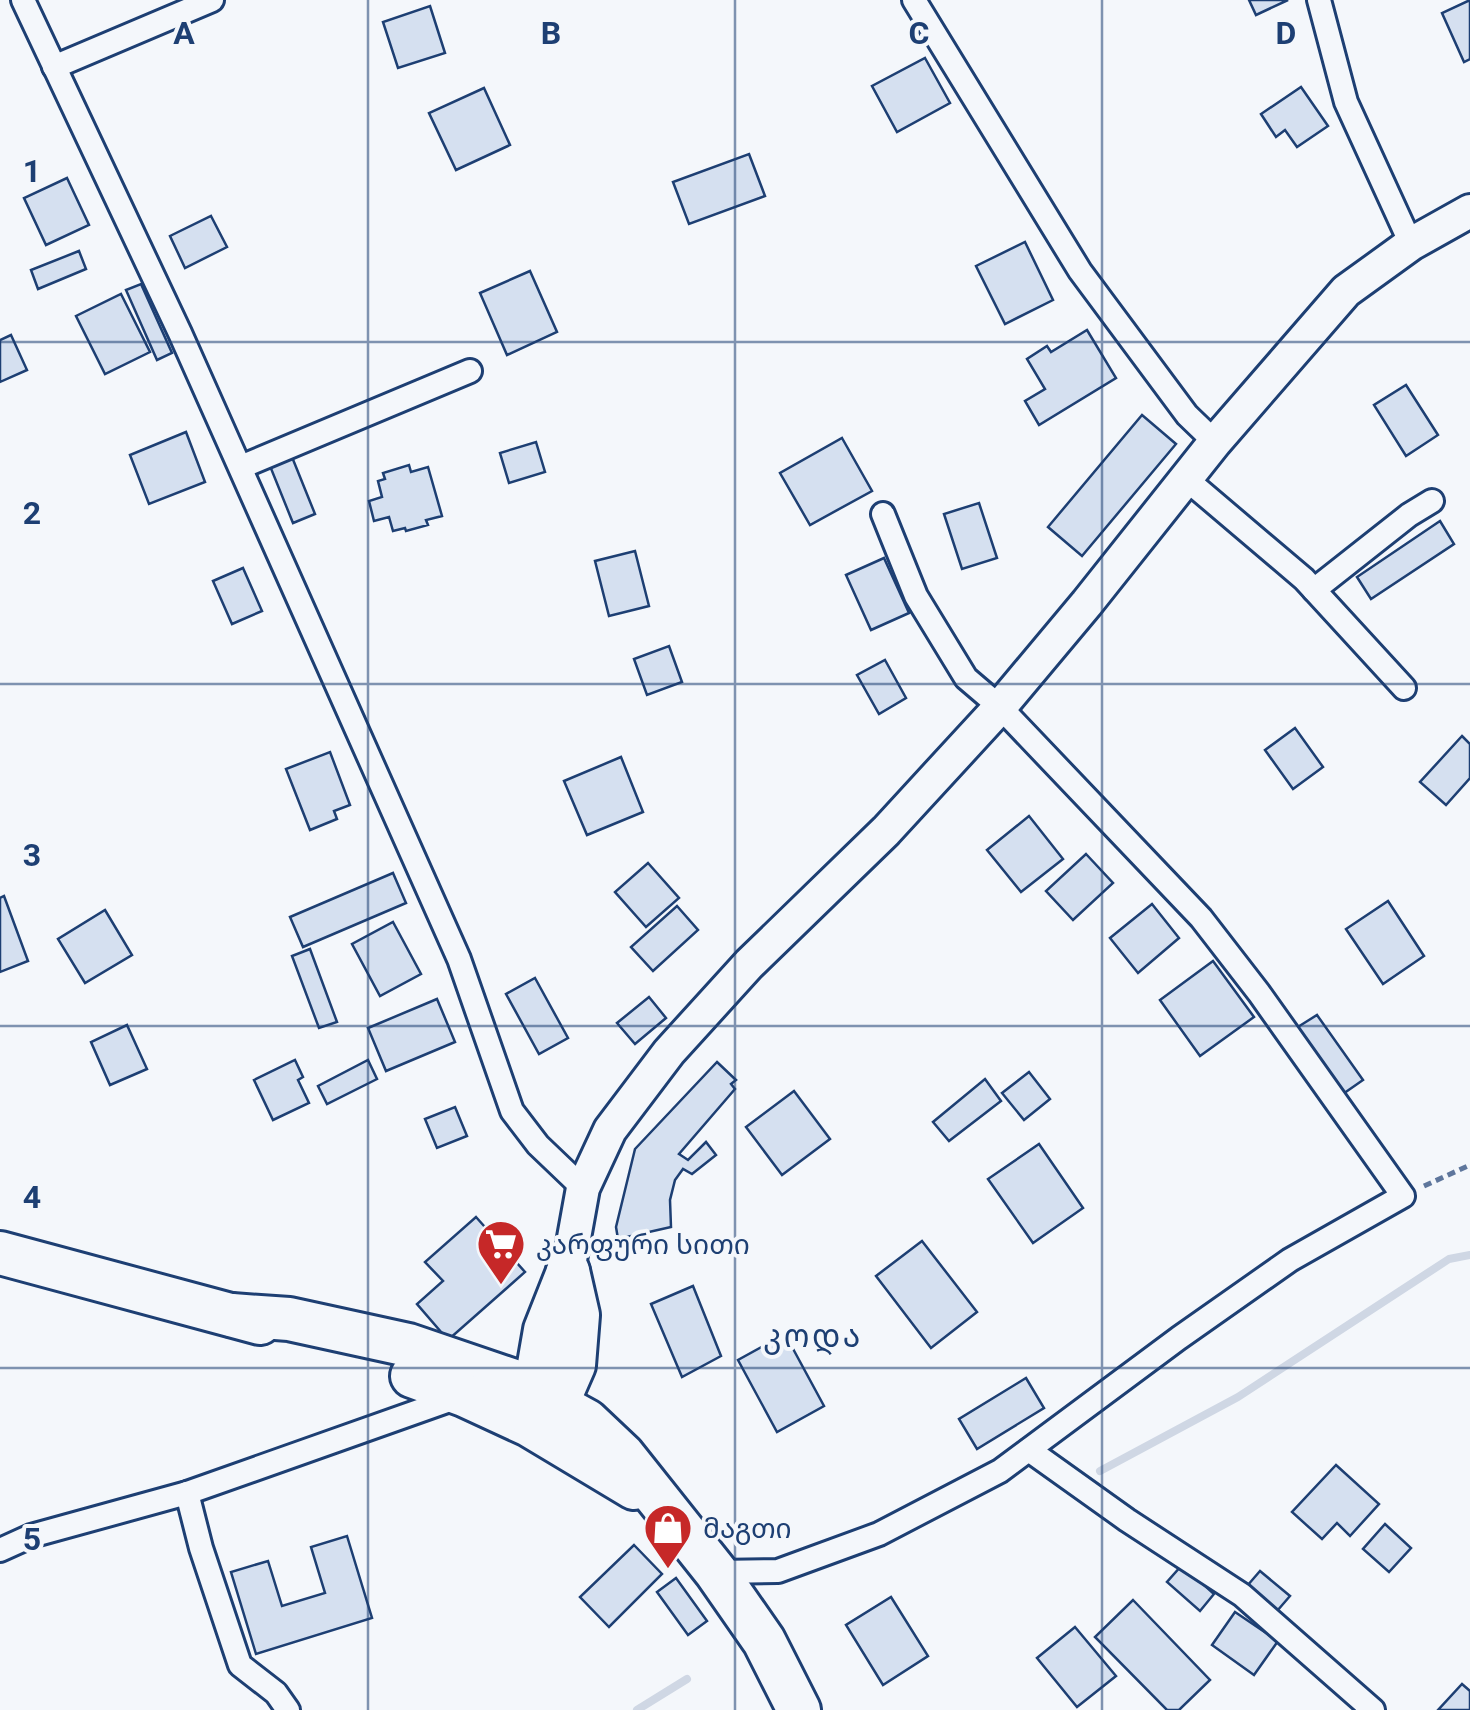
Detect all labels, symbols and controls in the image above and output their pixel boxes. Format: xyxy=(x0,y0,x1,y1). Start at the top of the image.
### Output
text: A xyxy=(173,14,195,52)
text: B xyxy=(541,14,561,52)
text: C xyxy=(909,14,929,52)
text: D xyxy=(1276,14,1296,52)
text: 1 xyxy=(23,152,41,190)
text: 2 xyxy=(23,494,41,532)
text: 3 xyxy=(23,836,41,874)
text: 4 xyxy=(23,1178,41,1216)
supermarket icon: კარფური სითი xyxy=(475,1218,527,1286)
place label: კარფური სითი xyxy=(536,1228,750,1261)
district label: კოდა xyxy=(763,1317,863,1356)
shop icon: მაგთი xyxy=(642,1502,694,1570)
place label: მაგთი xyxy=(703,1512,792,1545)
text: 5 xyxy=(23,1520,41,1558)

